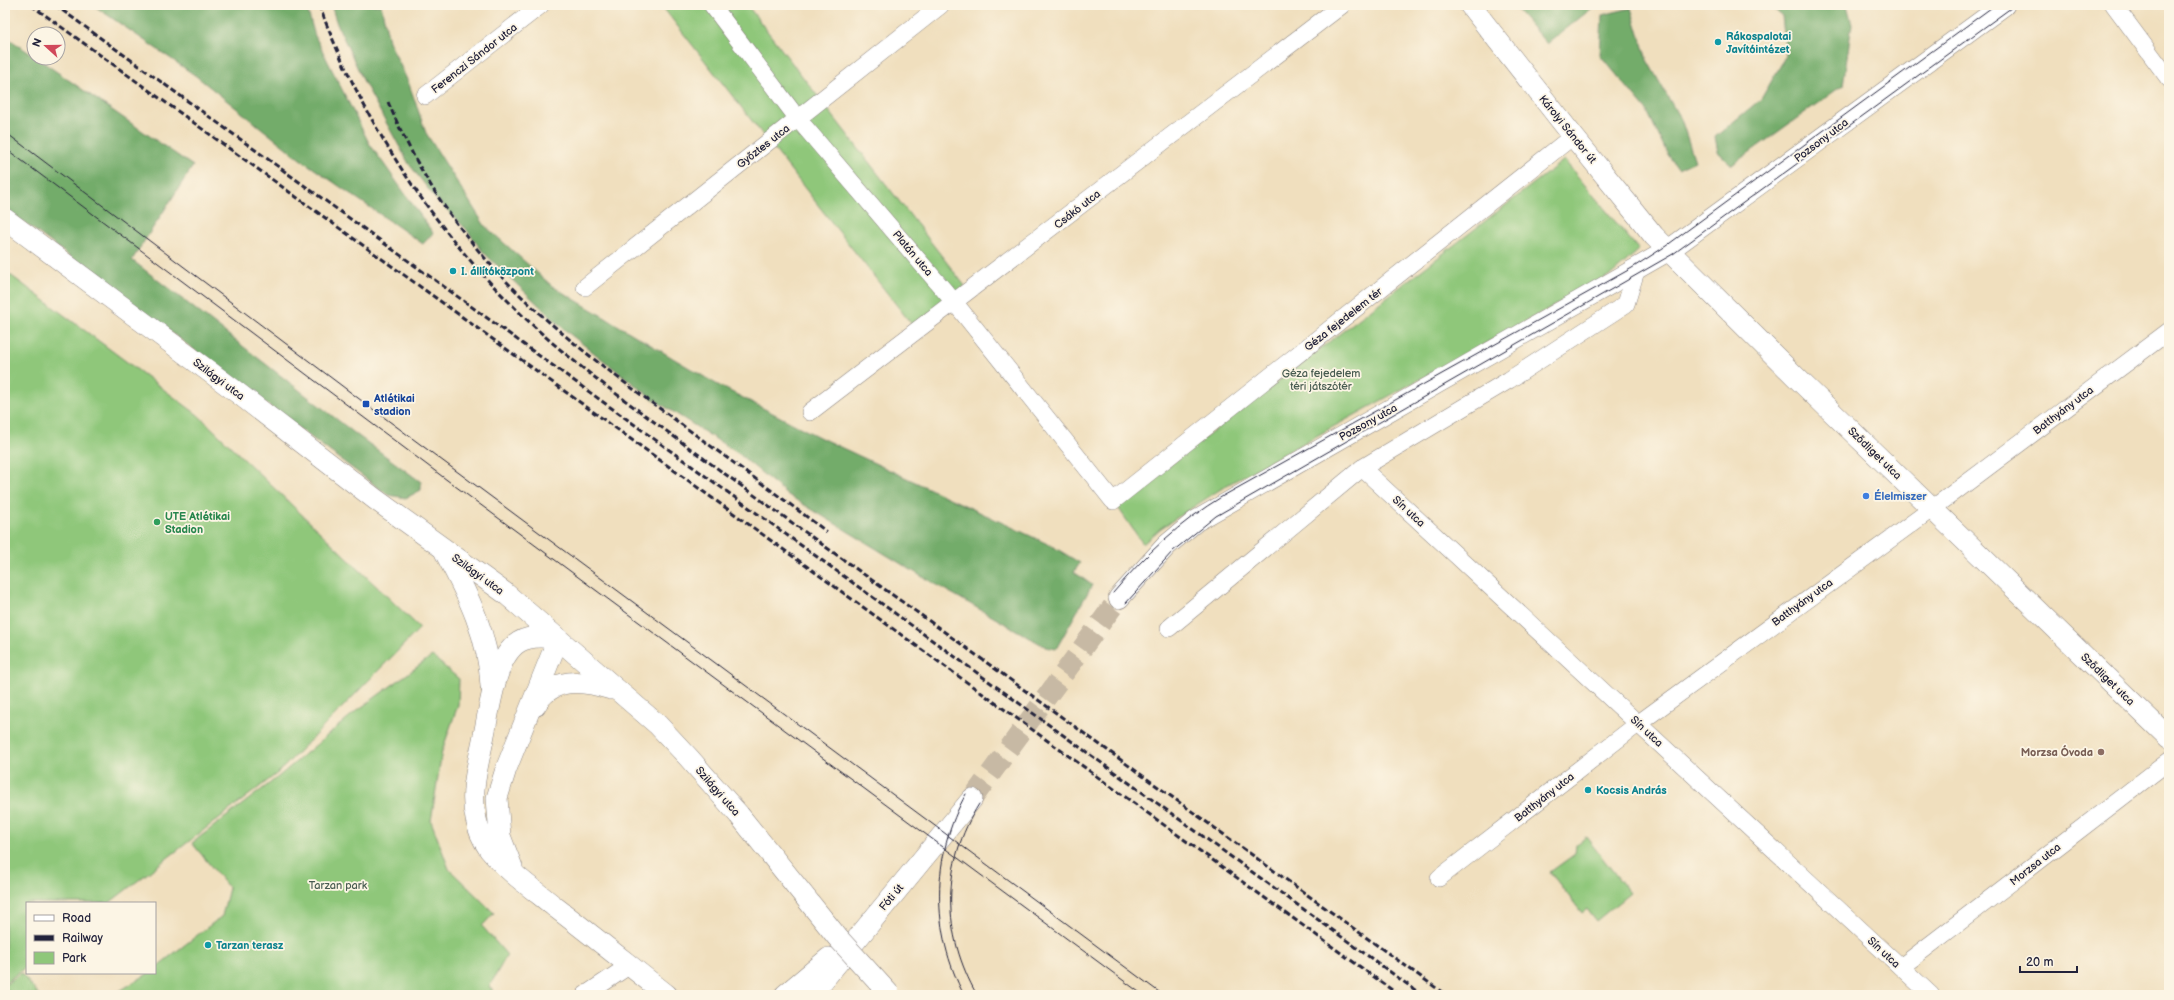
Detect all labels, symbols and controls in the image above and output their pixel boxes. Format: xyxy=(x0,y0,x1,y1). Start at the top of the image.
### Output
street label: Ferenczi Sándor utca xyxy=(429,21,520,96)
north arrow xyxy=(26,26,66,66)
place label: Rákospalotai Javítóintézet xyxy=(1726,30,1792,56)
text: N xyxy=(30,36,45,49)
marker: Rákospalotai Javítóintézet xyxy=(1713,37,1723,47)
street label: Károlyi Sándor út xyxy=(1536,93,1599,167)
street label: Pozsony utca xyxy=(1792,116,1851,165)
street label: Győztes utca xyxy=(734,122,792,171)
street label: Csákó utca xyxy=(1052,187,1103,232)
street label: Platán utca xyxy=(890,228,935,279)
place label: I. állítóközpont xyxy=(461,265,534,278)
marker: I. állítóközpont xyxy=(448,266,458,276)
street label: Géza fejedelem tér xyxy=(1302,284,1386,354)
street label: Szilágyi utca xyxy=(190,356,247,403)
park label: Géza fejedelem téri játszótér xyxy=(1282,367,1360,393)
street label: Batthyány utca xyxy=(2031,383,2096,437)
place label: Atlétikai stadion xyxy=(373,392,415,418)
marker: Atlétikai stadion xyxy=(361,399,371,409)
street label: Pozsony utca xyxy=(1337,401,1400,444)
street label: Sződliget utca xyxy=(1845,424,1904,482)
place label: Élelmiszer xyxy=(1874,489,1927,503)
marker: Élelmiszer xyxy=(1861,491,1871,501)
street label: Sín utca xyxy=(1390,493,1428,530)
place label: UTE Atlétikai Stadion xyxy=(165,510,230,536)
marker: UTE Atlétikai Stadion xyxy=(152,517,162,527)
street label: Szilágyi utca xyxy=(449,551,506,598)
street label: Batthyány utca xyxy=(1769,576,1835,629)
street label: Sződliget utca xyxy=(2078,650,2137,708)
street label: Sín utca xyxy=(1628,713,1666,750)
place label: Morzsa Óvoda xyxy=(2021,745,2093,759)
marker: Morzsa Óvoda xyxy=(2096,747,2106,757)
street label: Szilágyi utca xyxy=(693,764,743,819)
street label: Batthyány utca xyxy=(1512,770,1577,825)
place label: Kocsis András xyxy=(1596,784,1667,797)
marker: Kocsis András xyxy=(1583,785,1593,795)
street label: Morzsa utca xyxy=(2007,840,2063,888)
park label: Tarzan park xyxy=(309,879,368,892)
street label: Fóti út xyxy=(877,881,907,913)
legend xyxy=(26,902,156,974)
text: Road xyxy=(62,911,91,926)
text: Railway xyxy=(62,931,104,946)
street label: Sín utca xyxy=(1865,934,1903,971)
place label: Tarzan terasz xyxy=(216,939,284,952)
marker: Tarzan terasz xyxy=(203,940,213,950)
scale bar xyxy=(2020,948,2077,974)
text: Park xyxy=(62,951,86,966)
text: 20 m xyxy=(2026,955,2053,970)

